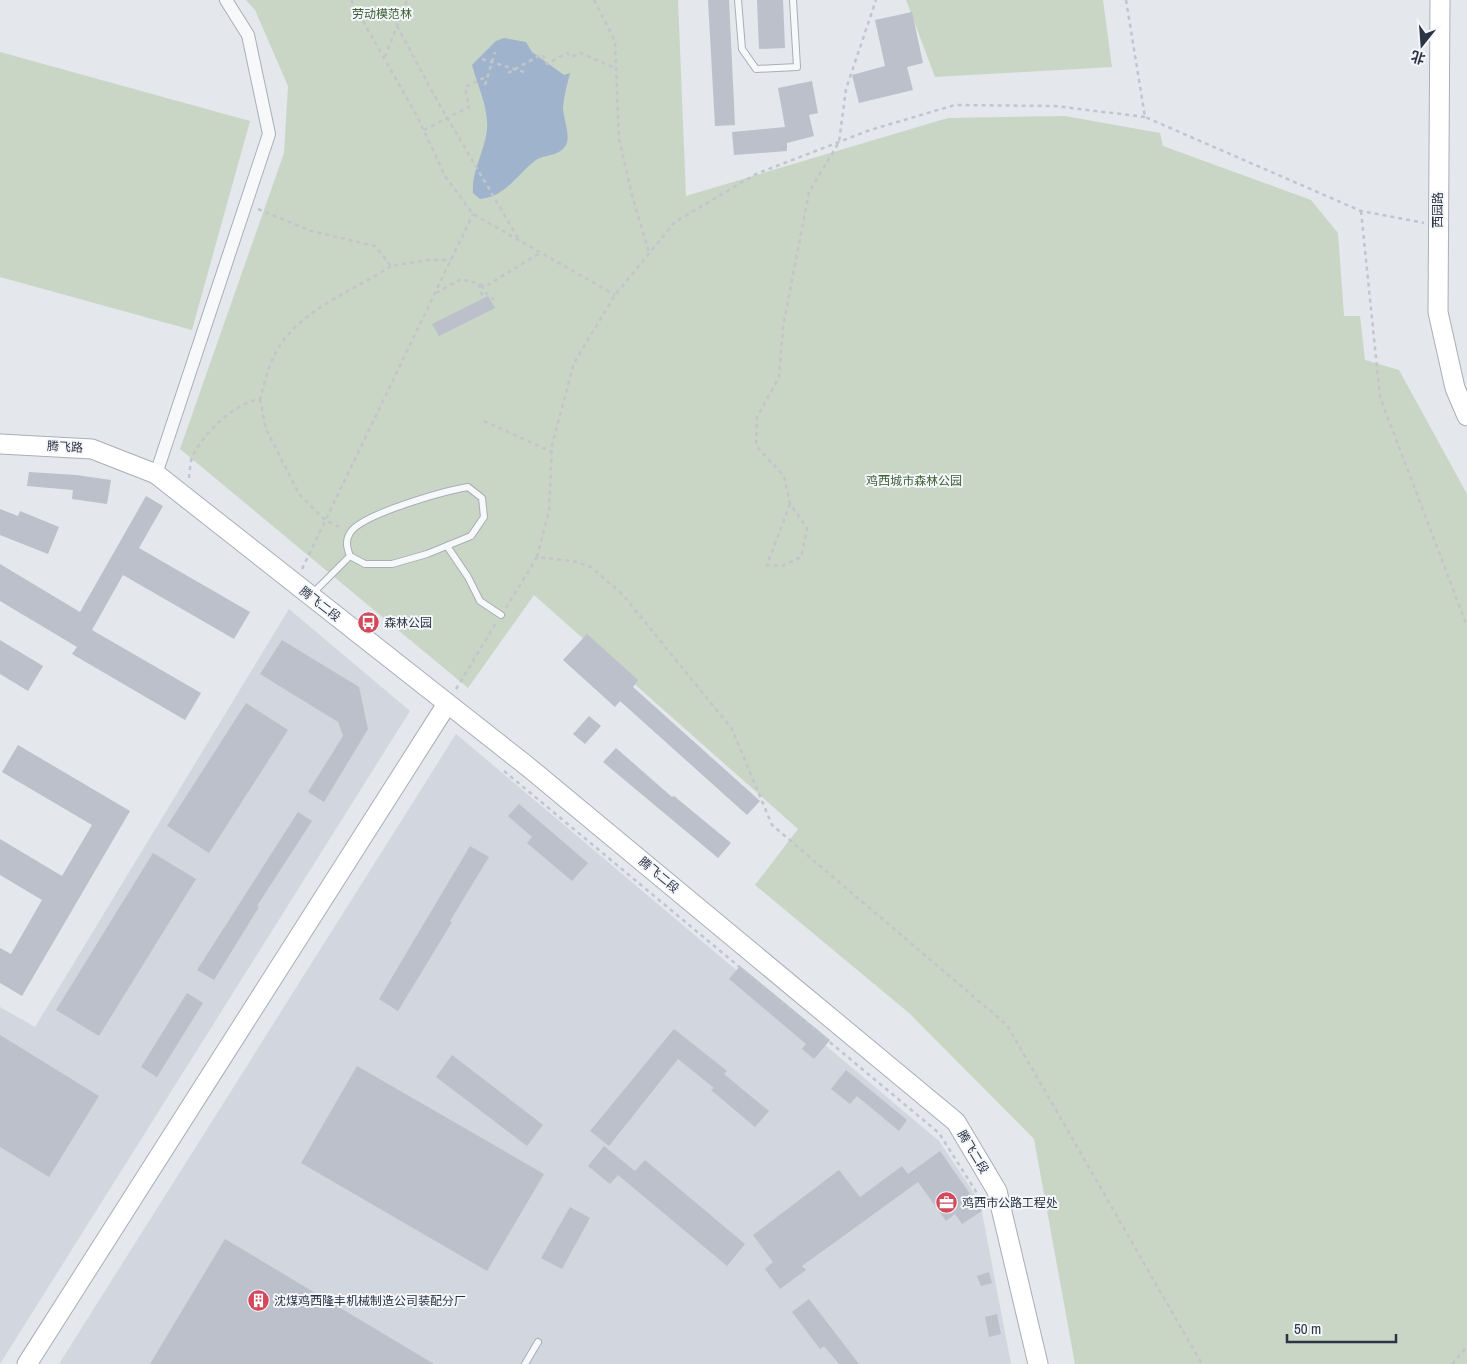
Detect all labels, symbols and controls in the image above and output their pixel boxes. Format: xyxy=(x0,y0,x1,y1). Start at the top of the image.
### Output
park label: 劳动模范林 xyxy=(352,6,412,22)
north arrow xyxy=(1397,20,1447,70)
text: 北 xyxy=(1409,47,1428,68)
street label: 西园路 xyxy=(1430,192,1446,228)
street label: 腾飞路 xyxy=(47,438,83,456)
park label: 鸡西城市森林公园 xyxy=(866,473,962,489)
street label: 腾飞二段 xyxy=(296,583,344,625)
bus stop icon: 森林公园 xyxy=(356,611,380,635)
place label: 森林公园 xyxy=(384,615,432,631)
street label: 腾飞二段 xyxy=(635,853,683,897)
street label: 腾飞二段 xyxy=(954,1127,992,1177)
office icon: 鸡西市公路工程处 xyxy=(934,1191,958,1215)
place label: 鸡西市公路工程处 xyxy=(962,1195,1058,1211)
building icon: 沈煤鸡西隆丰机械制造公司装配分厂 xyxy=(246,1289,270,1313)
place label: 沈煤鸡西隆丰机械制造公司装配分厂 xyxy=(274,1293,466,1309)
scale bar xyxy=(1287,1312,1396,1344)
text: 50 m xyxy=(1294,1318,1321,1339)

